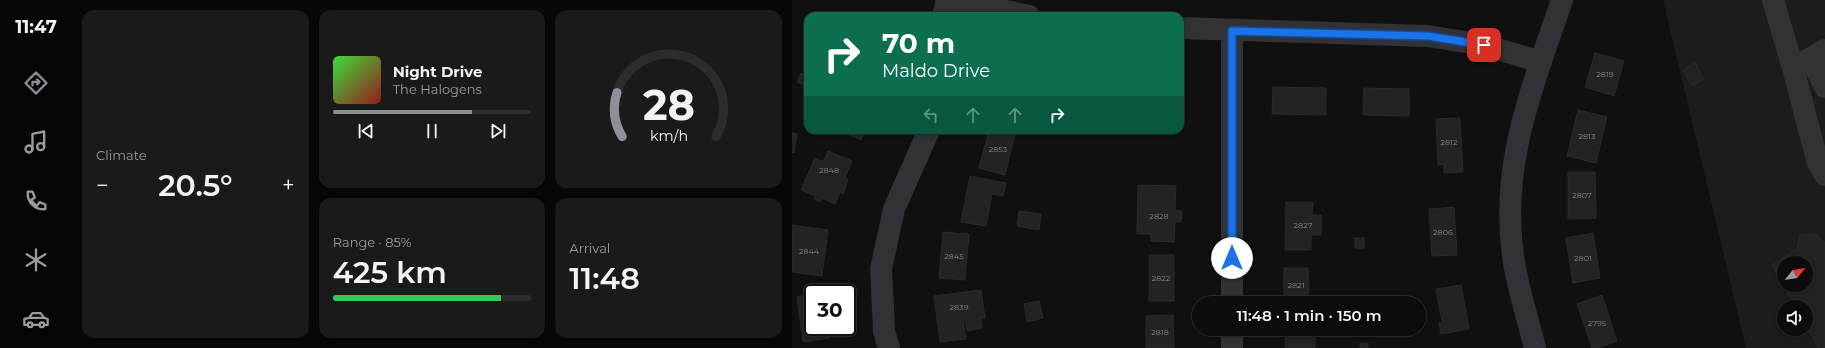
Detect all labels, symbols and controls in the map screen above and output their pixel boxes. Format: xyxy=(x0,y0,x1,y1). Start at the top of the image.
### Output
text: 11:47 xyxy=(15,16,57,38)
text: 70 m xyxy=(882,26,955,60)
icon: right xyxy=(816,28,868,80)
pin xyxy=(1467,28,1501,62)
icon: arrive xyxy=(1473,34,1495,56)
text: Maldo Drive xyxy=(882,60,990,82)
text: Night Drive xyxy=(393,62,482,81)
icon: directions xyxy=(22,69,50,97)
house number: 2819 xyxy=(1596,69,1614,79)
text: 28 xyxy=(643,80,695,130)
text: The Halogens xyxy=(393,81,482,97)
icon: left xyxy=(920,104,942,126)
icon: ahead xyxy=(962,104,984,126)
icon: ahead xyxy=(1004,104,1026,126)
icon: right xyxy=(1046,104,1068,126)
icon: previous xyxy=(355,120,377,142)
icon: pause xyxy=(421,120,443,142)
icon: next xyxy=(487,120,509,142)
text: km/h xyxy=(650,126,688,144)
icon: music xyxy=(22,128,50,156)
house number: 2813 xyxy=(1578,131,1596,141)
house number: 2812 xyxy=(1440,137,1458,147)
house number: 2853 xyxy=(989,144,1008,154)
text: Climate xyxy=(96,147,147,163)
house number: 2848 xyxy=(819,165,839,175)
text: 20.5° xyxy=(158,167,233,204)
text: − xyxy=(96,172,109,199)
text: + xyxy=(282,172,295,199)
icon: phone xyxy=(22,187,50,215)
house number: 2807 xyxy=(1572,190,1592,200)
house number: 2828 xyxy=(1149,211,1169,221)
house number: 2827 xyxy=(1294,220,1313,230)
house number: 2806 xyxy=(1433,227,1453,237)
text: Range · 85% xyxy=(333,234,412,250)
position arrow xyxy=(1211,237,1253,279)
text: Arrival xyxy=(569,240,610,256)
icon: climate xyxy=(22,246,50,274)
house number: 2844 xyxy=(799,246,820,256)
house number: 2845 xyxy=(944,251,964,261)
house number: 2801 xyxy=(1574,253,1592,263)
text: 425 km xyxy=(333,254,447,291)
north arrow xyxy=(1777,256,1813,292)
map controls xyxy=(1777,256,1813,336)
text: 11:48 xyxy=(569,260,640,297)
house number: 2822 xyxy=(1152,273,1171,283)
house number: 2821 xyxy=(1287,280,1305,290)
speed limit sign: 30 xyxy=(804,284,856,336)
button: sound xyxy=(1777,300,1813,336)
house number: 2839 xyxy=(949,302,969,312)
icon: car xyxy=(22,305,50,333)
text: 11:48 · 1 min · 150 m xyxy=(1236,306,1382,325)
house number: 2795 xyxy=(1588,318,1607,328)
house number: 2818 xyxy=(1151,327,1169,337)

